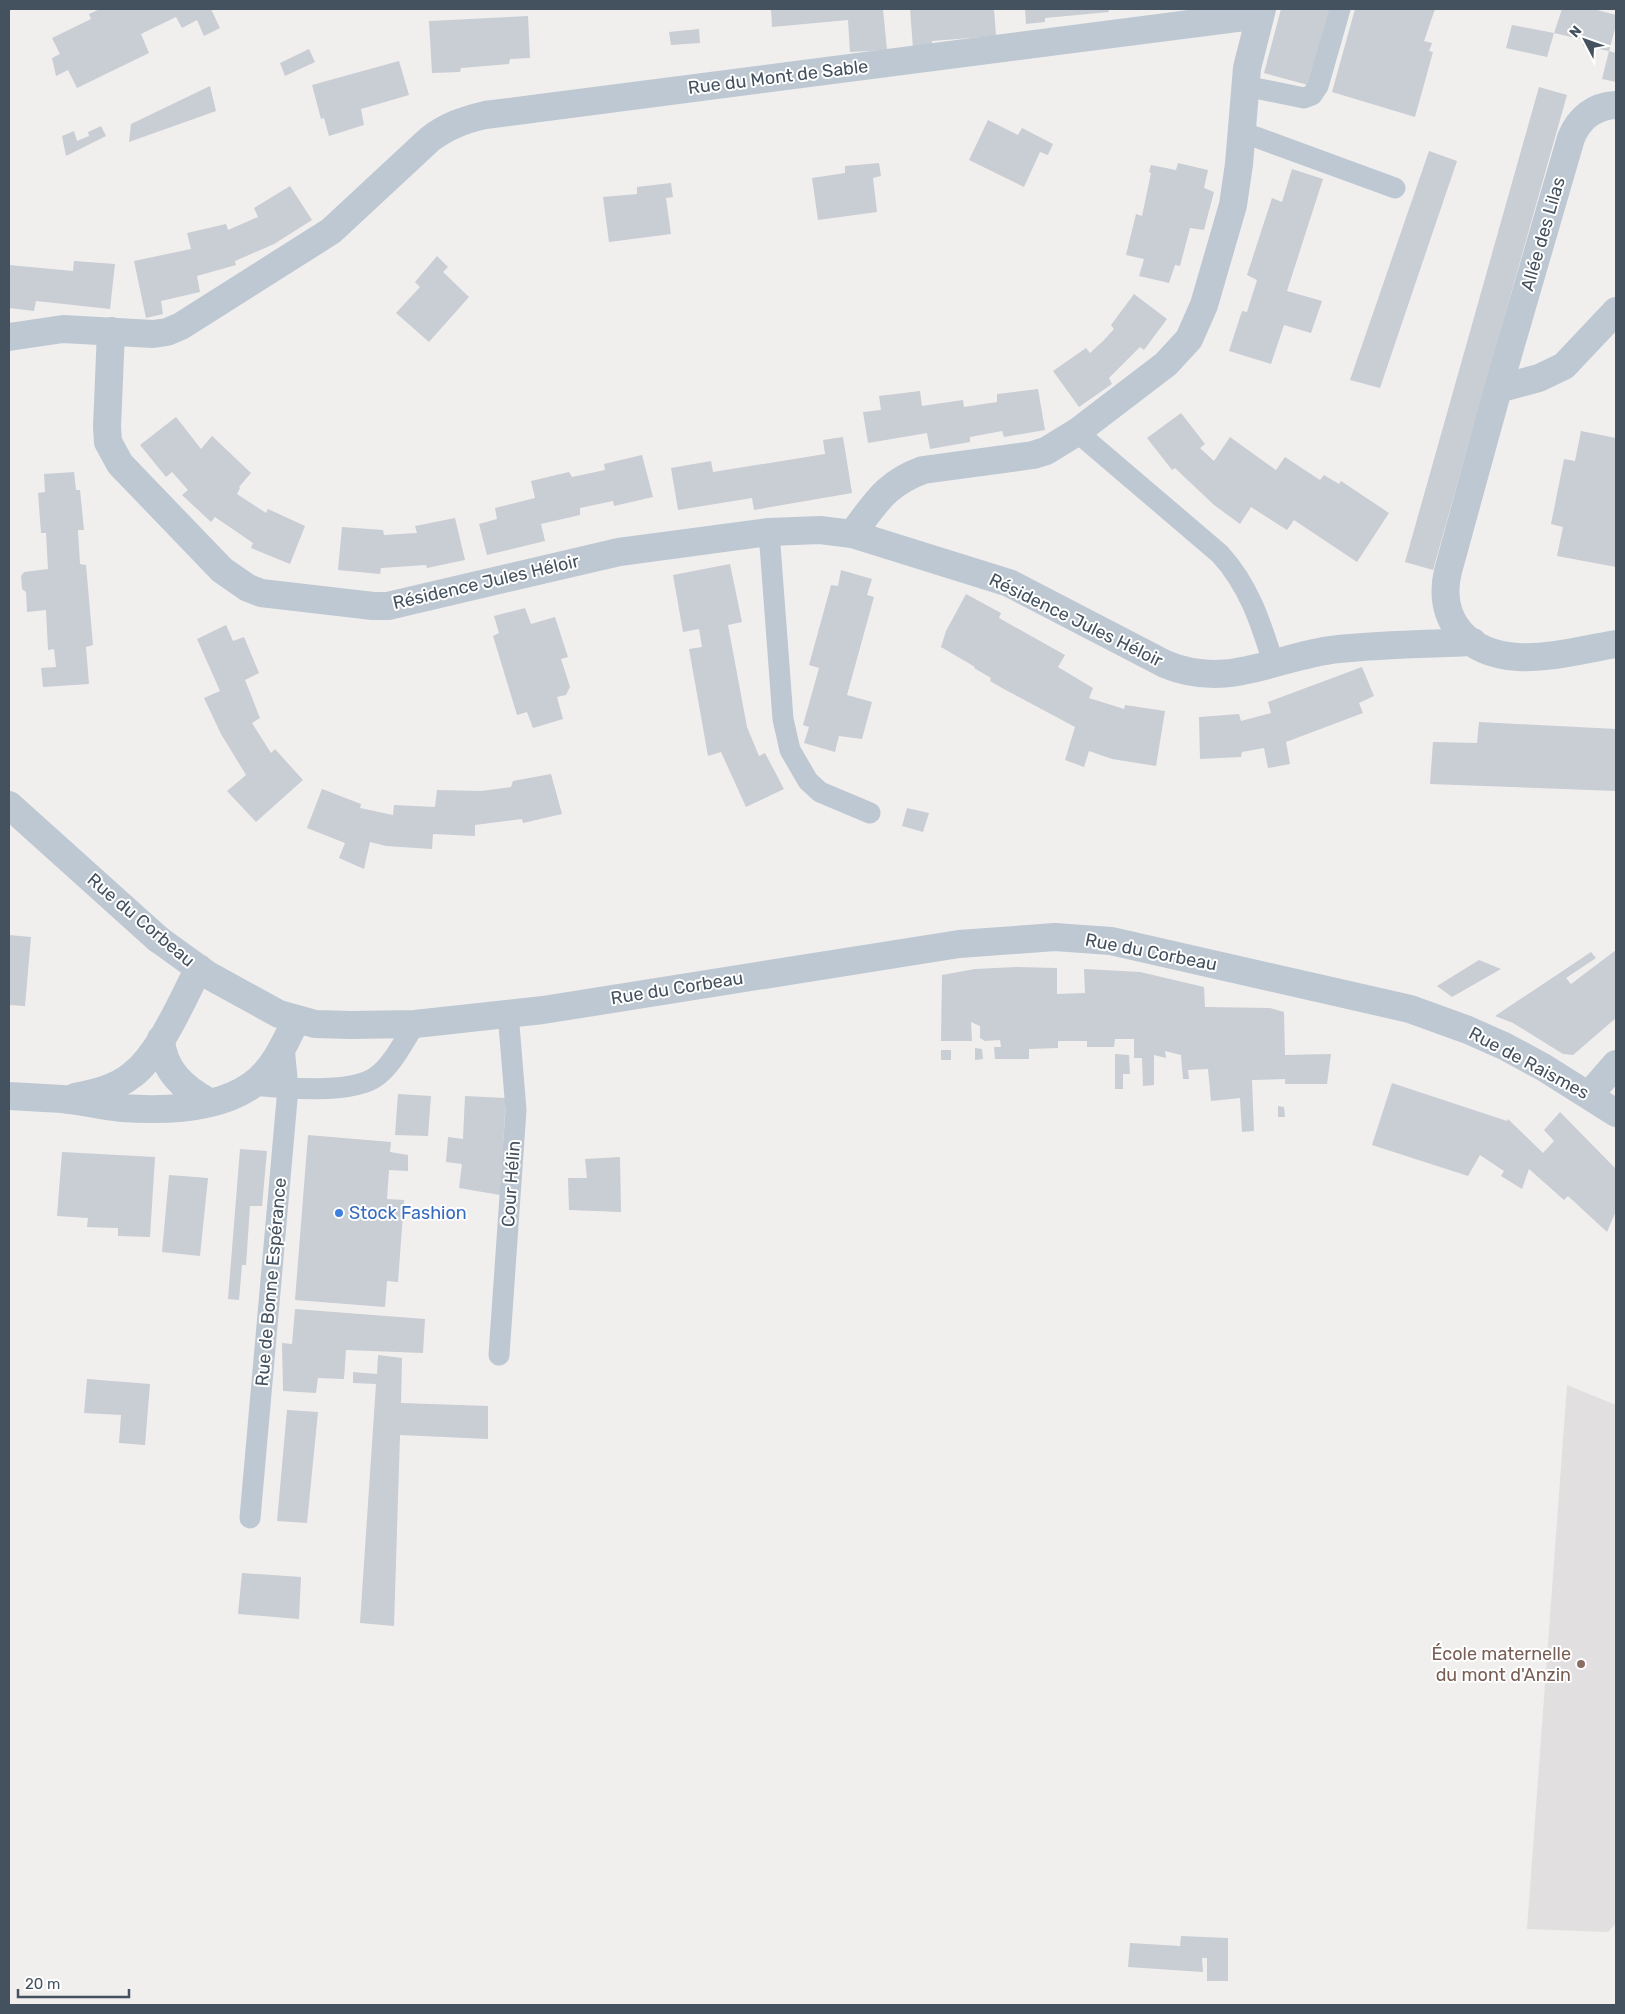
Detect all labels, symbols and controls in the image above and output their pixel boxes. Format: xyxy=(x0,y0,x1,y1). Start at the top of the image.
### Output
north arrow xyxy=(1560,15,1610,65)
text: N xyxy=(1566,22,1585,41)
street label: Rue du Mont de Sable xyxy=(687,55,869,99)
street label: Allée des Lilas xyxy=(1516,174,1570,294)
street label: Résidence Jules Héloir xyxy=(391,550,581,614)
street label: Résidence Jules Héloir xyxy=(986,568,1167,672)
street label: Rue du Corbeau xyxy=(83,869,199,971)
street label: Rue du Corbeau xyxy=(1083,928,1219,976)
street label: Rue du Corbeau xyxy=(609,967,745,1009)
street label: Rue de Raismes xyxy=(1465,1022,1593,1104)
street label: Cour Hélin xyxy=(497,1140,525,1228)
street label: Rue de Bonne Espérance xyxy=(251,1177,291,1387)
place label: Stock Fashion xyxy=(349,1202,467,1224)
marker: Stock Fashion xyxy=(333,1207,345,1219)
place label: École maternelle du mont d'Anzin xyxy=(1431,1643,1571,1686)
marker: École maternelle du mont d'Anzin xyxy=(1575,1658,1587,1670)
scale bar xyxy=(18,1966,129,1998)
text: 20 m xyxy=(25,1975,60,1993)

